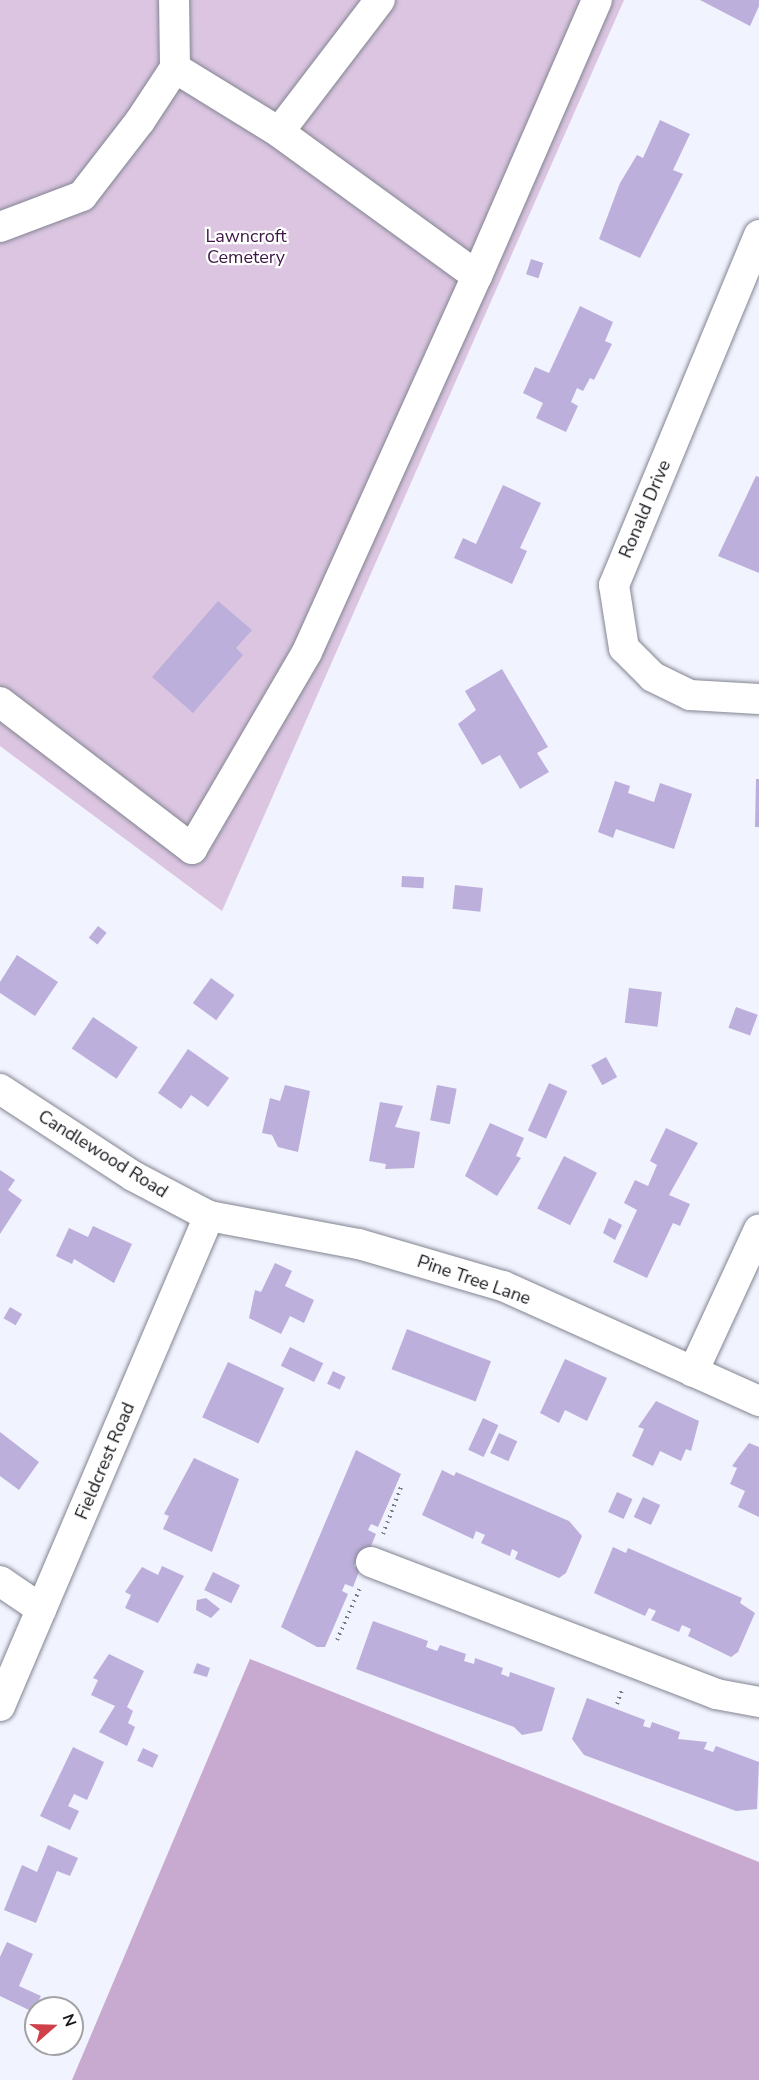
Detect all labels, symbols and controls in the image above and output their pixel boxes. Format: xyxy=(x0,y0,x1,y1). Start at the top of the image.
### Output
park label: Lawncroft Cemetery xyxy=(205,226,287,268)
street label: Ronald Drive xyxy=(615,457,675,561)
street label: Candlewood Road xyxy=(34,1105,172,1203)
street label: Pine Tree Lane xyxy=(414,1250,534,1310)
street label: Fieldcrest Road xyxy=(71,1399,139,1523)
north arrow xyxy=(24,1996,84,2056)
text: N xyxy=(57,2011,81,2030)

